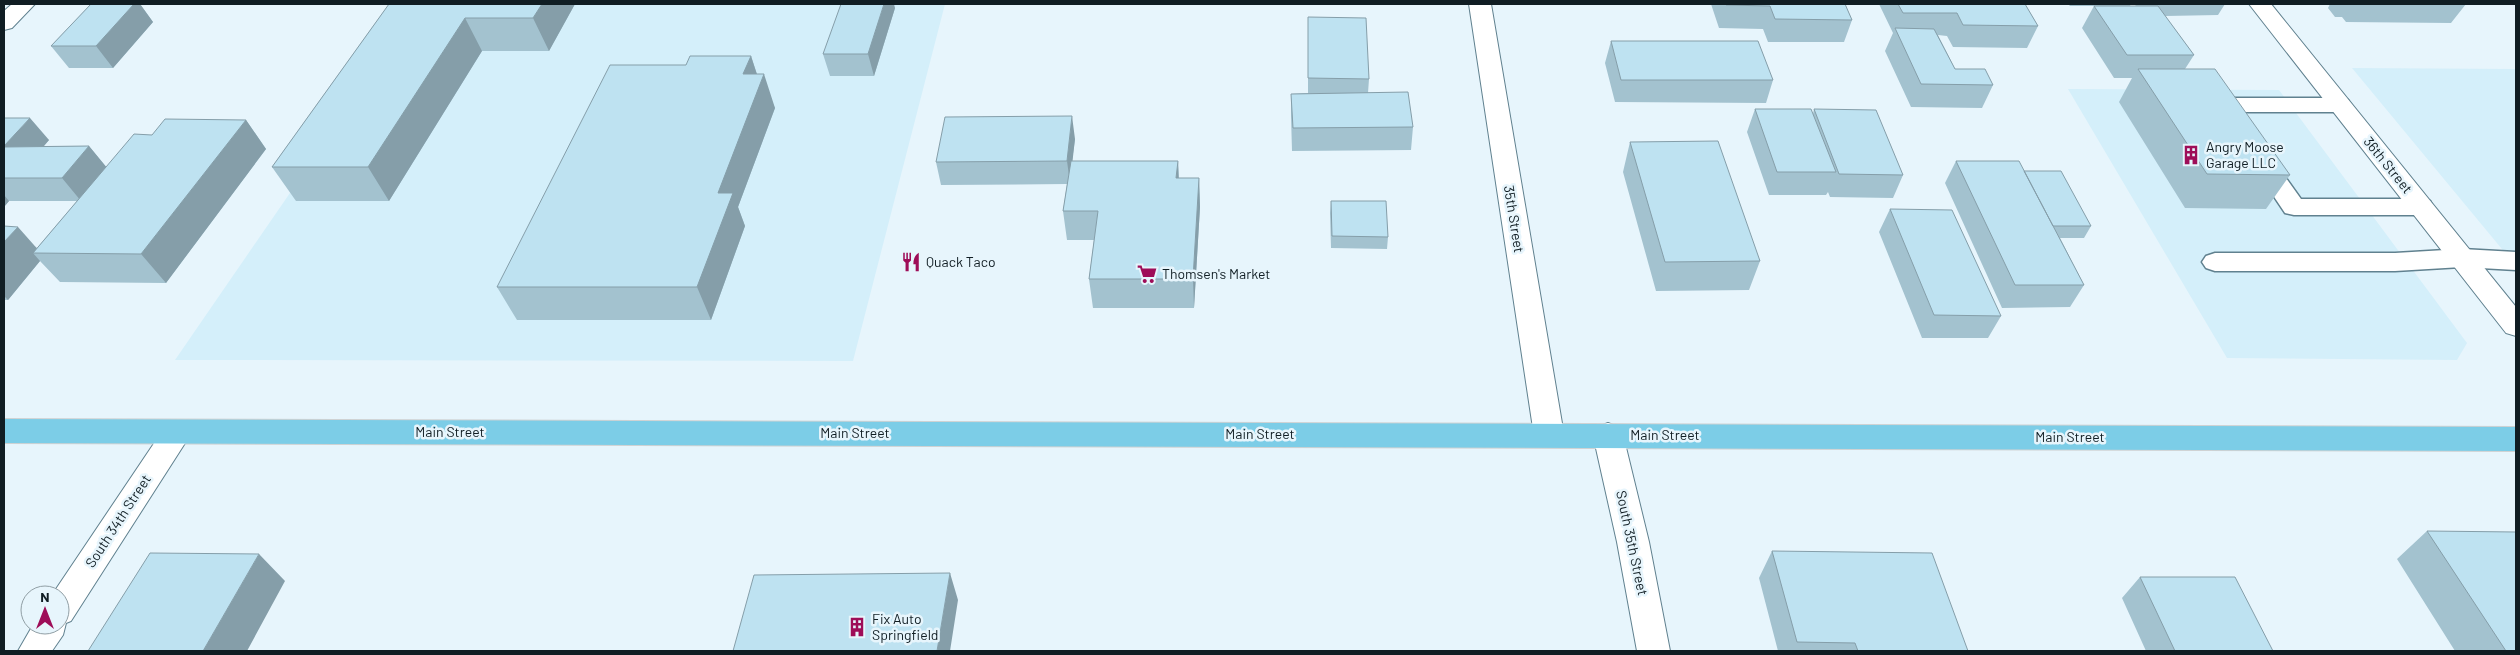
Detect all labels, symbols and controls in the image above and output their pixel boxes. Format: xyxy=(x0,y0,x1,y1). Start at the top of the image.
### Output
street label: 36th Street xyxy=(2360,133,2416,196)
place label: Angry Moose Garage LLC xyxy=(2206,138,2284,171)
building icon: Angry Moose Garage LLC xyxy=(2180,144,2202,166)
street label: 35th Street xyxy=(1501,184,1528,254)
restaurant icon: Quack Taco xyxy=(900,251,922,273)
place label: Quack Taco xyxy=(926,253,996,270)
supermarket icon: Thomsen's Market xyxy=(1136,263,1158,285)
place label: Thomsen's Market xyxy=(1162,265,1270,282)
street label: Main Street xyxy=(415,423,485,440)
street label: Main Street xyxy=(820,424,890,441)
street label: Main Street xyxy=(1225,425,1295,442)
street label: Main Street xyxy=(1630,426,1700,443)
street label: Main Street xyxy=(2035,428,2105,445)
street label: South 34th Street xyxy=(81,471,154,570)
street label: South 35th Street xyxy=(1613,489,1652,597)
north arrow xyxy=(20,585,70,635)
text: N xyxy=(40,588,50,605)
place label: Fix Auto Springfield xyxy=(872,610,939,643)
building icon: Fix Auto Springfield xyxy=(846,616,868,638)

